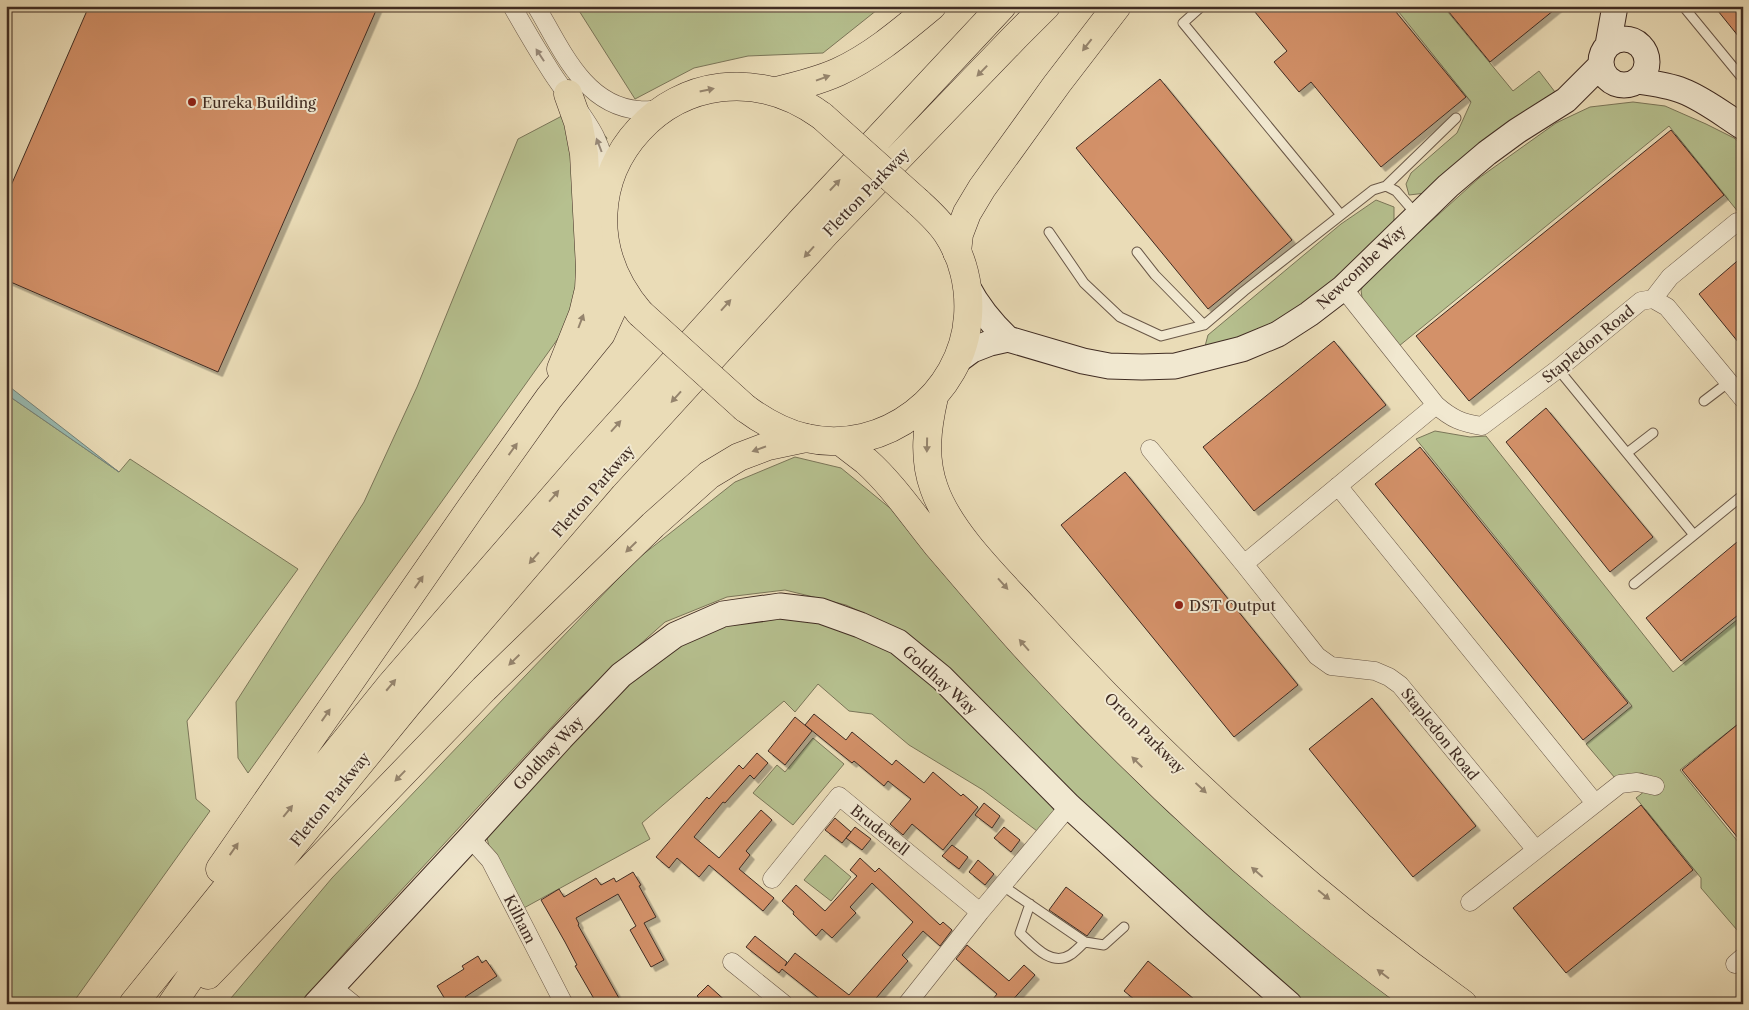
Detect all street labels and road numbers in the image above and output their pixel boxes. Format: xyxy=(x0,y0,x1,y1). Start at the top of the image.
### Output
street label: Fletton Parkway xyxy=(819,143,914,240)
street label: Newcombe Way xyxy=(1312,220,1410,313)
street label: Stapledon Road xyxy=(1538,301,1638,387)
street label: Fletton Parkway xyxy=(548,441,639,541)
street label: Goldhay Way xyxy=(899,641,982,719)
street label: Stapledon Road xyxy=(1397,684,1483,784)
street label: Orton Parkway xyxy=(1101,689,1190,778)
street label: Goldhay Way xyxy=(509,712,587,794)
street label: Fletton Parkway xyxy=(286,747,374,850)
street label: Brudenell xyxy=(847,801,914,860)
street label: Kilham xyxy=(500,892,540,946)

